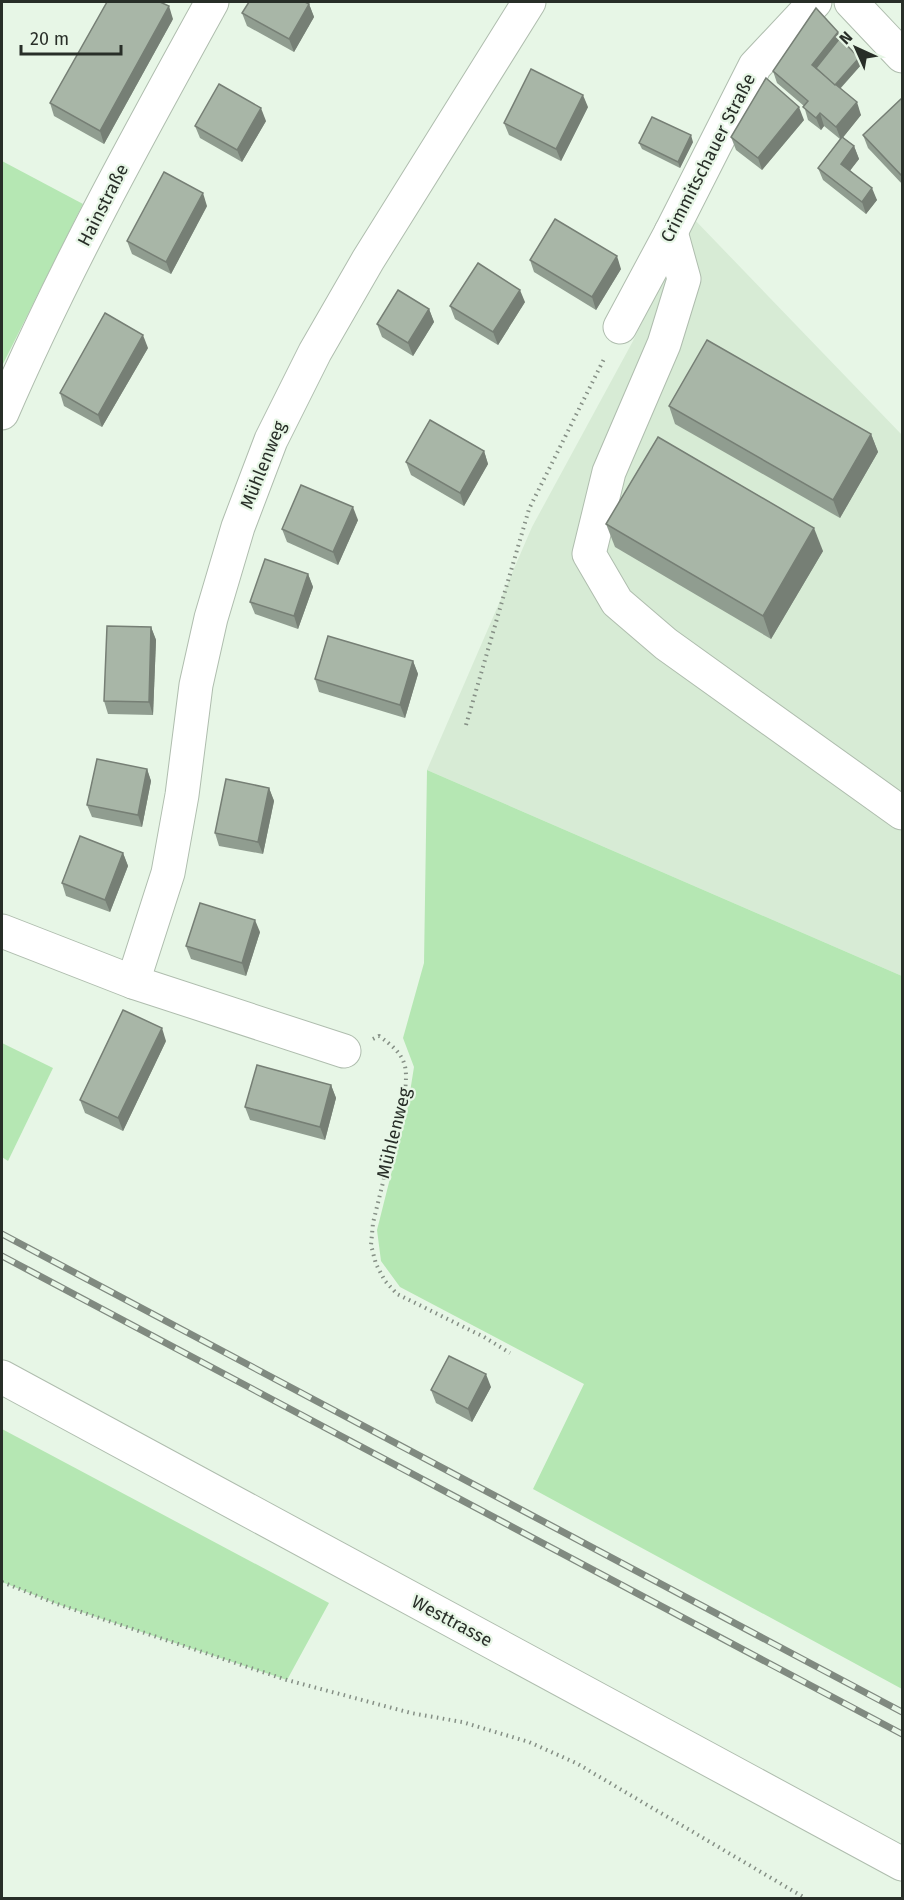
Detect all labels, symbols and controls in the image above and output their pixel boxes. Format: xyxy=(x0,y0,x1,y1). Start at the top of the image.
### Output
scale bar xyxy=(21,18,122,56)
north arrow xyxy=(826,18,886,78)
text: N xyxy=(835,27,856,48)
text: 20 m xyxy=(30,28,69,50)
street label: Crimmitschauer Straße xyxy=(656,70,760,246)
street label: Hainstraße xyxy=(73,160,133,250)
street label: Mühlenweg xyxy=(235,417,291,512)
street label: Mühlenweg xyxy=(372,1085,416,1181)
street label: Westtrasse xyxy=(408,1591,496,1651)

